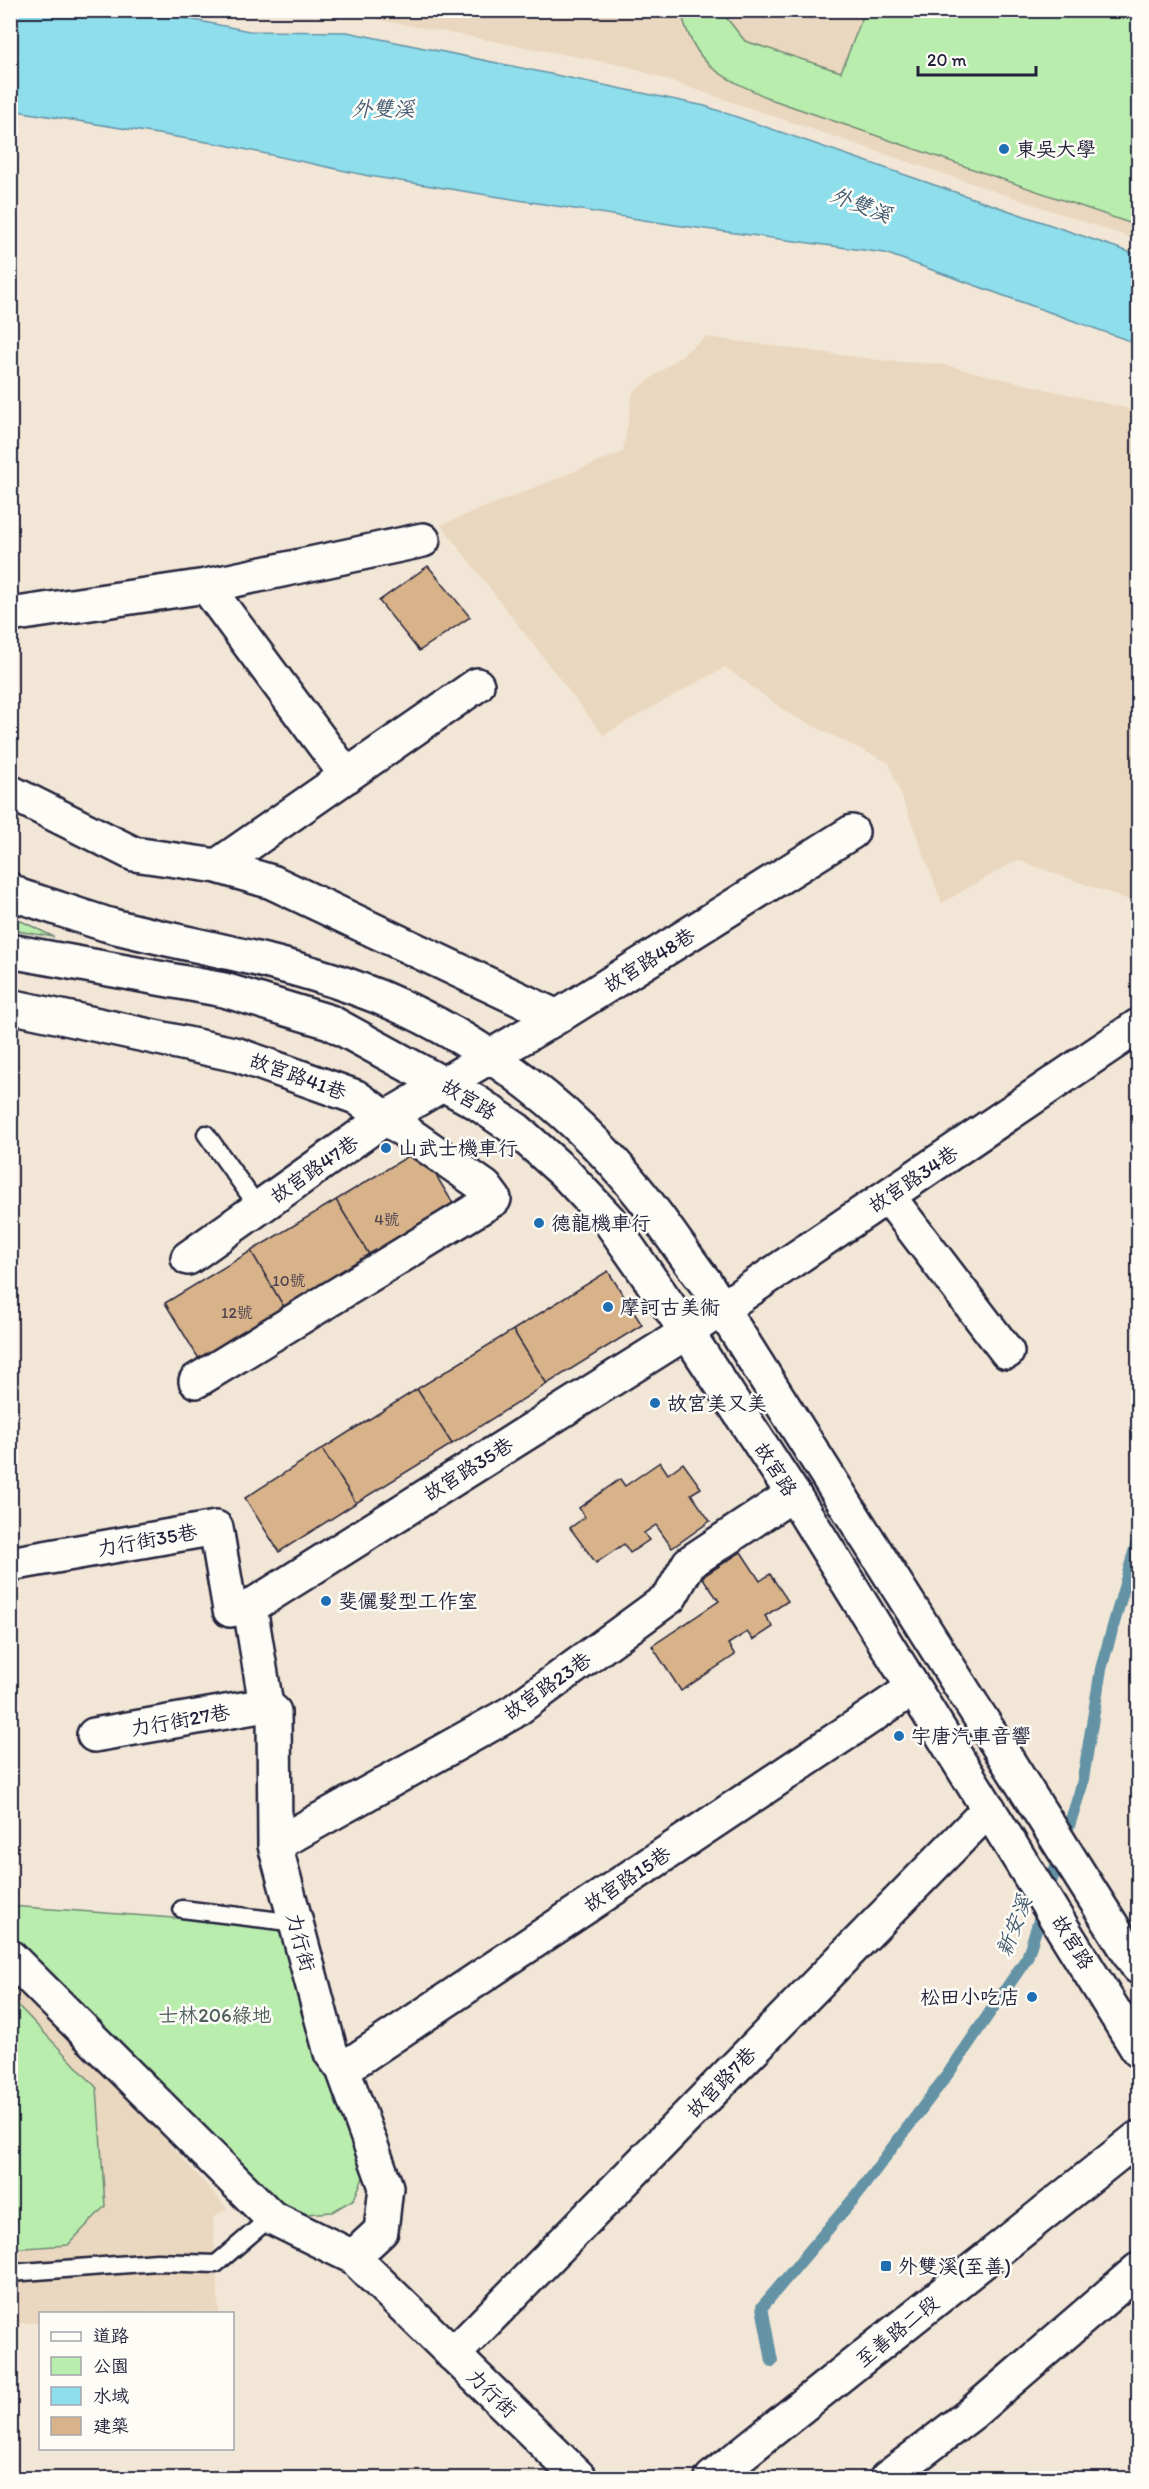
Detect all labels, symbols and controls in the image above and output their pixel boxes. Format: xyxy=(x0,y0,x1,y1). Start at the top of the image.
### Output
scale bar xyxy=(918,39,1036,77)
text: 20 m xyxy=(927,49,967,71)
water label: 外雙溪 xyxy=(352,96,415,121)
place label: 東吳大學 xyxy=(1016,137,1096,161)
marker: 東吳大學 xyxy=(997,142,1011,156)
water label: 外雙溪 xyxy=(827,182,896,228)
street label: 故宮路48巷 xyxy=(599,922,700,997)
street label: 故宮路41巷 xyxy=(246,1047,351,1105)
street label: 故宮路 xyxy=(437,1073,502,1125)
street label: 故宮路47巷 xyxy=(265,1129,363,1208)
place label: 山武士機車行 xyxy=(398,1136,518,1160)
street label: 故宮路34巷 xyxy=(864,1140,963,1218)
marker: 山武士機車行 xyxy=(379,1141,393,1155)
house number: 4號 xyxy=(374,1210,400,1229)
place label: 德龍機車行 xyxy=(551,1211,651,1235)
marker: 德龍機車行 xyxy=(532,1216,546,1230)
house number: 10號 xyxy=(272,1271,306,1290)
place label: 摩訶古美術 xyxy=(620,1295,720,1319)
marker: 摩訶古美術 xyxy=(601,1300,615,1314)
house number: 12號 xyxy=(221,1303,253,1322)
place label: 故宮美又美 xyxy=(667,1391,767,1415)
marker: 故宮美又美 xyxy=(648,1396,662,1410)
street label: 故宮路35巷 xyxy=(419,1431,518,1506)
street label: 故宮路 xyxy=(750,1437,803,1502)
street label: 力行街35巷 xyxy=(95,1519,200,1561)
place label: 斐儷髮型工作室 xyxy=(338,1589,478,1613)
marker: 斐儷髮型工作室 xyxy=(319,1594,333,1608)
street label: 故宮路23巷 xyxy=(499,1647,596,1725)
street label: 力行街27巷 xyxy=(128,1699,233,1741)
place label: 宇唐汽車音響 xyxy=(911,1724,1031,1748)
marker: 宇唐汽車音響 xyxy=(892,1729,906,1743)
street label: 故宮路15巷 xyxy=(579,1841,676,1917)
water label: 新安溪 xyxy=(991,1891,1037,1960)
street label: 力行街 xyxy=(282,1910,320,1974)
street label: 故宮路 xyxy=(1047,1910,1100,1975)
place label: 松田小吃店 xyxy=(920,1985,1020,2009)
marker: 松田小吃店 xyxy=(1025,1990,1039,2004)
park label: 士林206綠地 xyxy=(158,2003,272,2027)
street label: 故宮路7巷 xyxy=(681,2041,762,2123)
place label: 外雙溪(至善) xyxy=(898,2254,1011,2278)
marker: 外雙溪(至善) xyxy=(879,2259,893,2273)
street label: 至善路二段 xyxy=(851,2290,943,2372)
legend xyxy=(39,2312,234,2450)
text: 道路 xyxy=(93,2325,129,2347)
text: 公園 xyxy=(93,2355,129,2377)
street label: 力行街 xyxy=(462,2364,522,2422)
text: 水域 xyxy=(93,2385,129,2407)
text: 建築 xyxy=(93,2415,129,2437)

